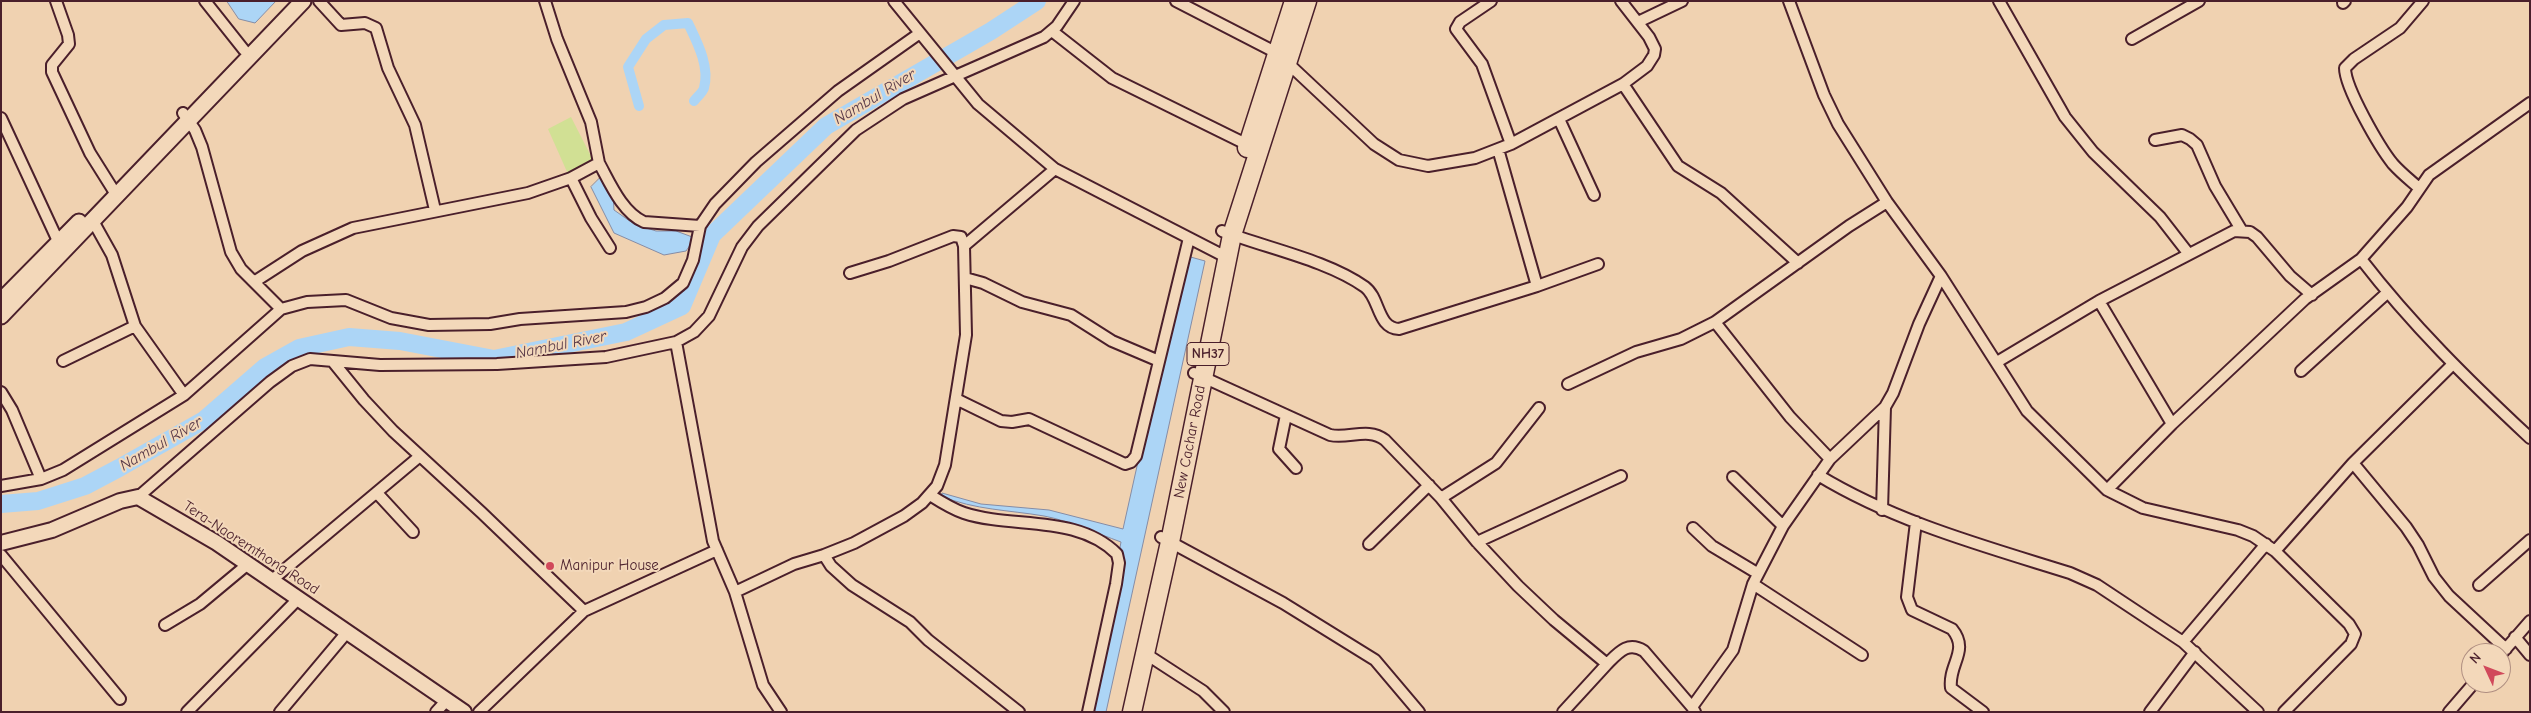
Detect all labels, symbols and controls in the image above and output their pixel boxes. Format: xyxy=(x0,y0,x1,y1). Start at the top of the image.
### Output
water label: Nambul River xyxy=(831,65,919,129)
water label: Nambul River xyxy=(514,327,608,363)
road number: NH37 xyxy=(1187,342,1229,366)
street label: New Cachar Road xyxy=(1170,384,1210,500)
water label: Nambul River xyxy=(116,413,206,475)
street label: Tera-Naoremthong Road xyxy=(180,497,322,599)
place label: Manipur House xyxy=(560,557,659,575)
marker: Manipur House xyxy=(544,560,556,572)
north arrow xyxy=(2461,643,2511,693)
text: N xyxy=(2466,649,2485,667)

